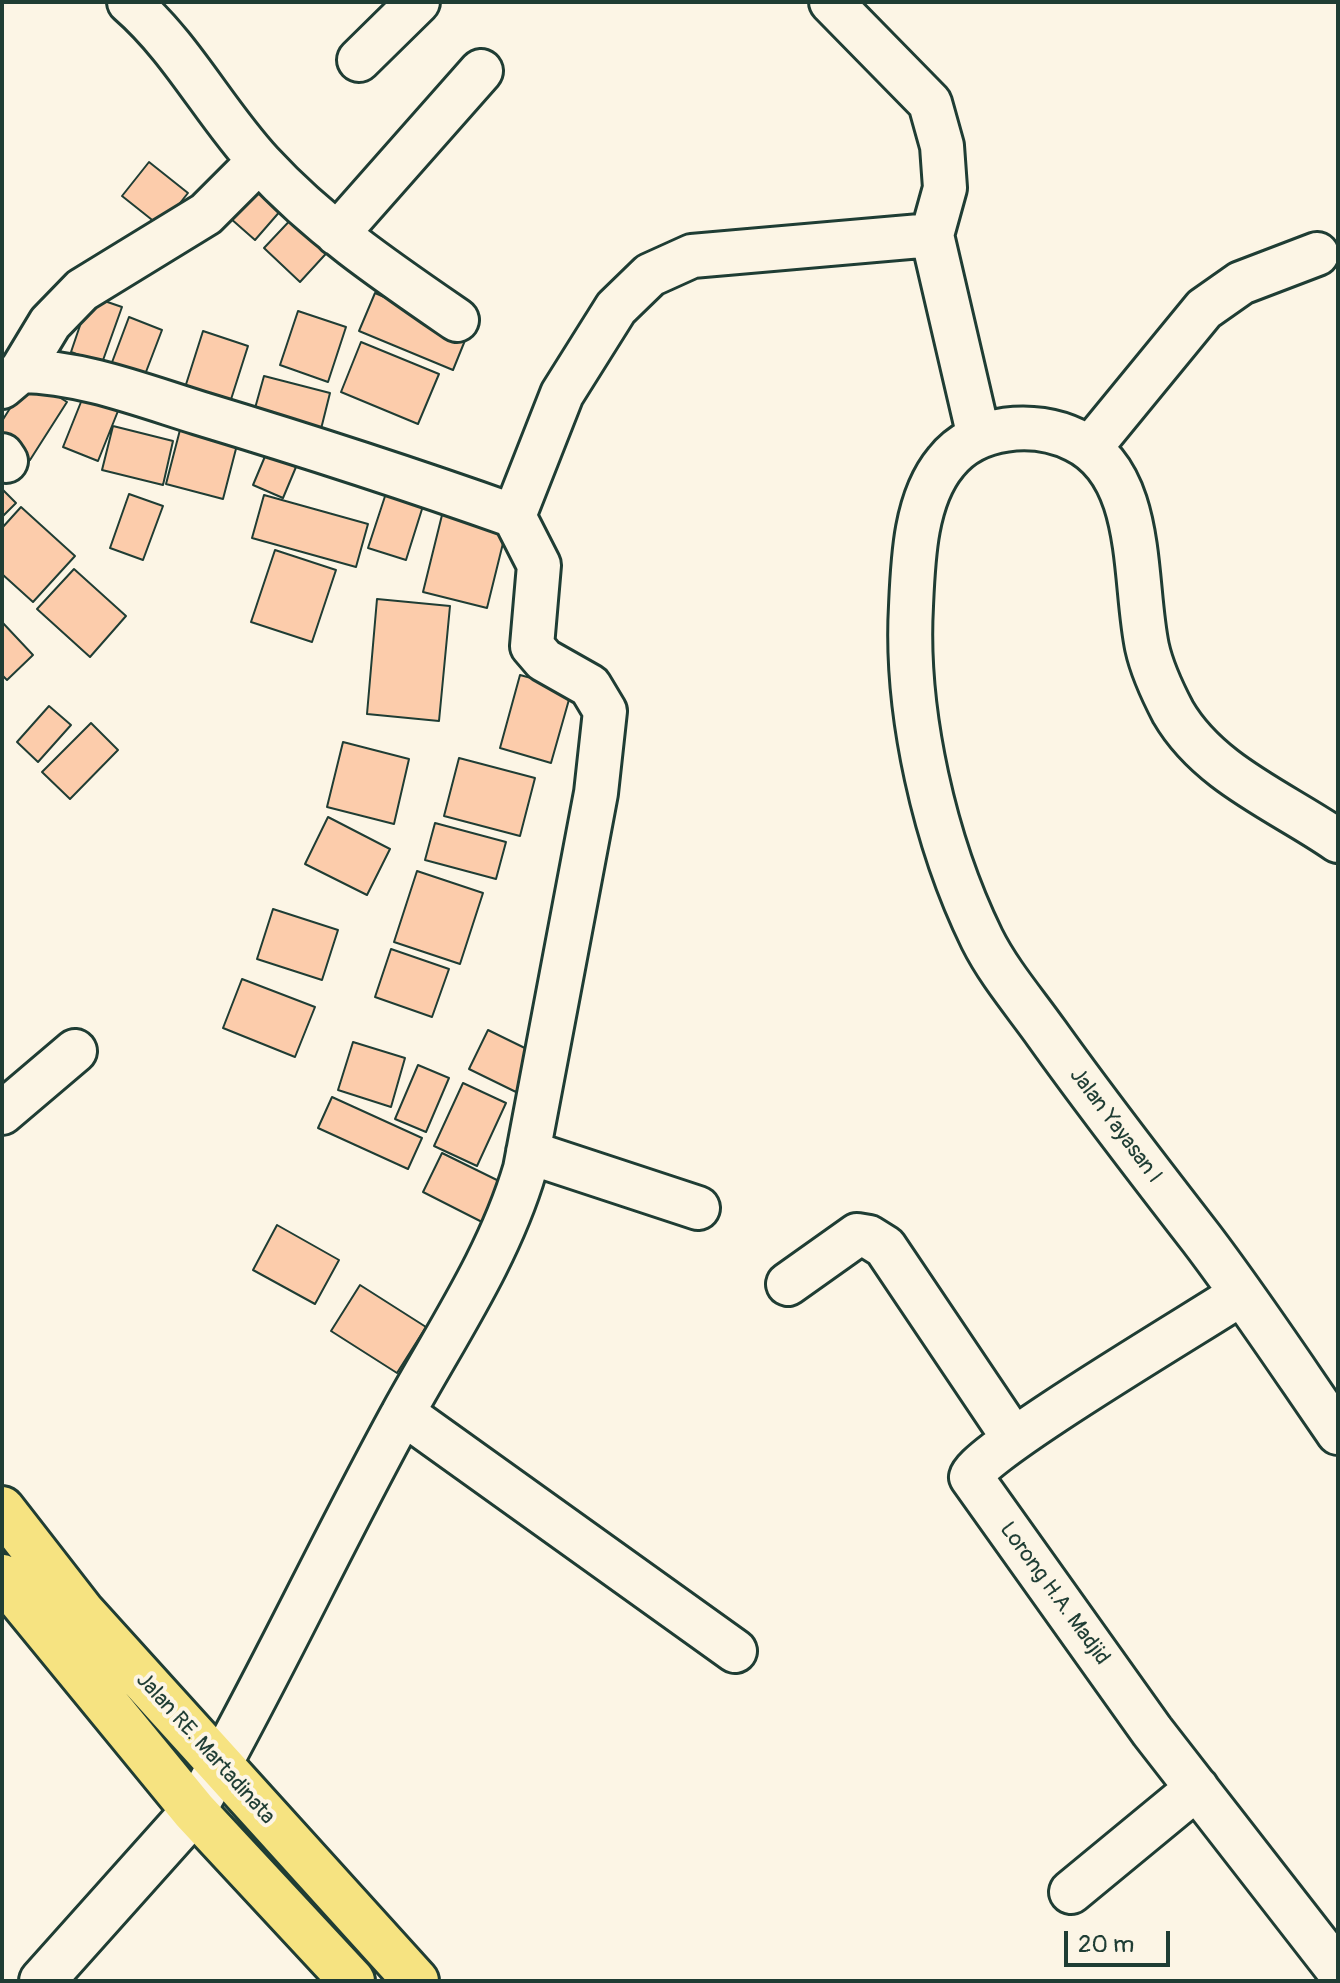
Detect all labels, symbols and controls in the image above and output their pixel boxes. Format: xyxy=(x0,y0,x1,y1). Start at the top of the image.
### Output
street label: Jalan Yayasan I xyxy=(1063,1063,1167,1189)
street label: Lorong H.A. Madjid xyxy=(993,1517,1115,1671)
street label: Jalan RE. Martadinata xyxy=(130,1668,280,1830)
scale bar xyxy=(1068,1915,1174,1965)
text: 20 m xyxy=(1078,1930,1134,1959)

